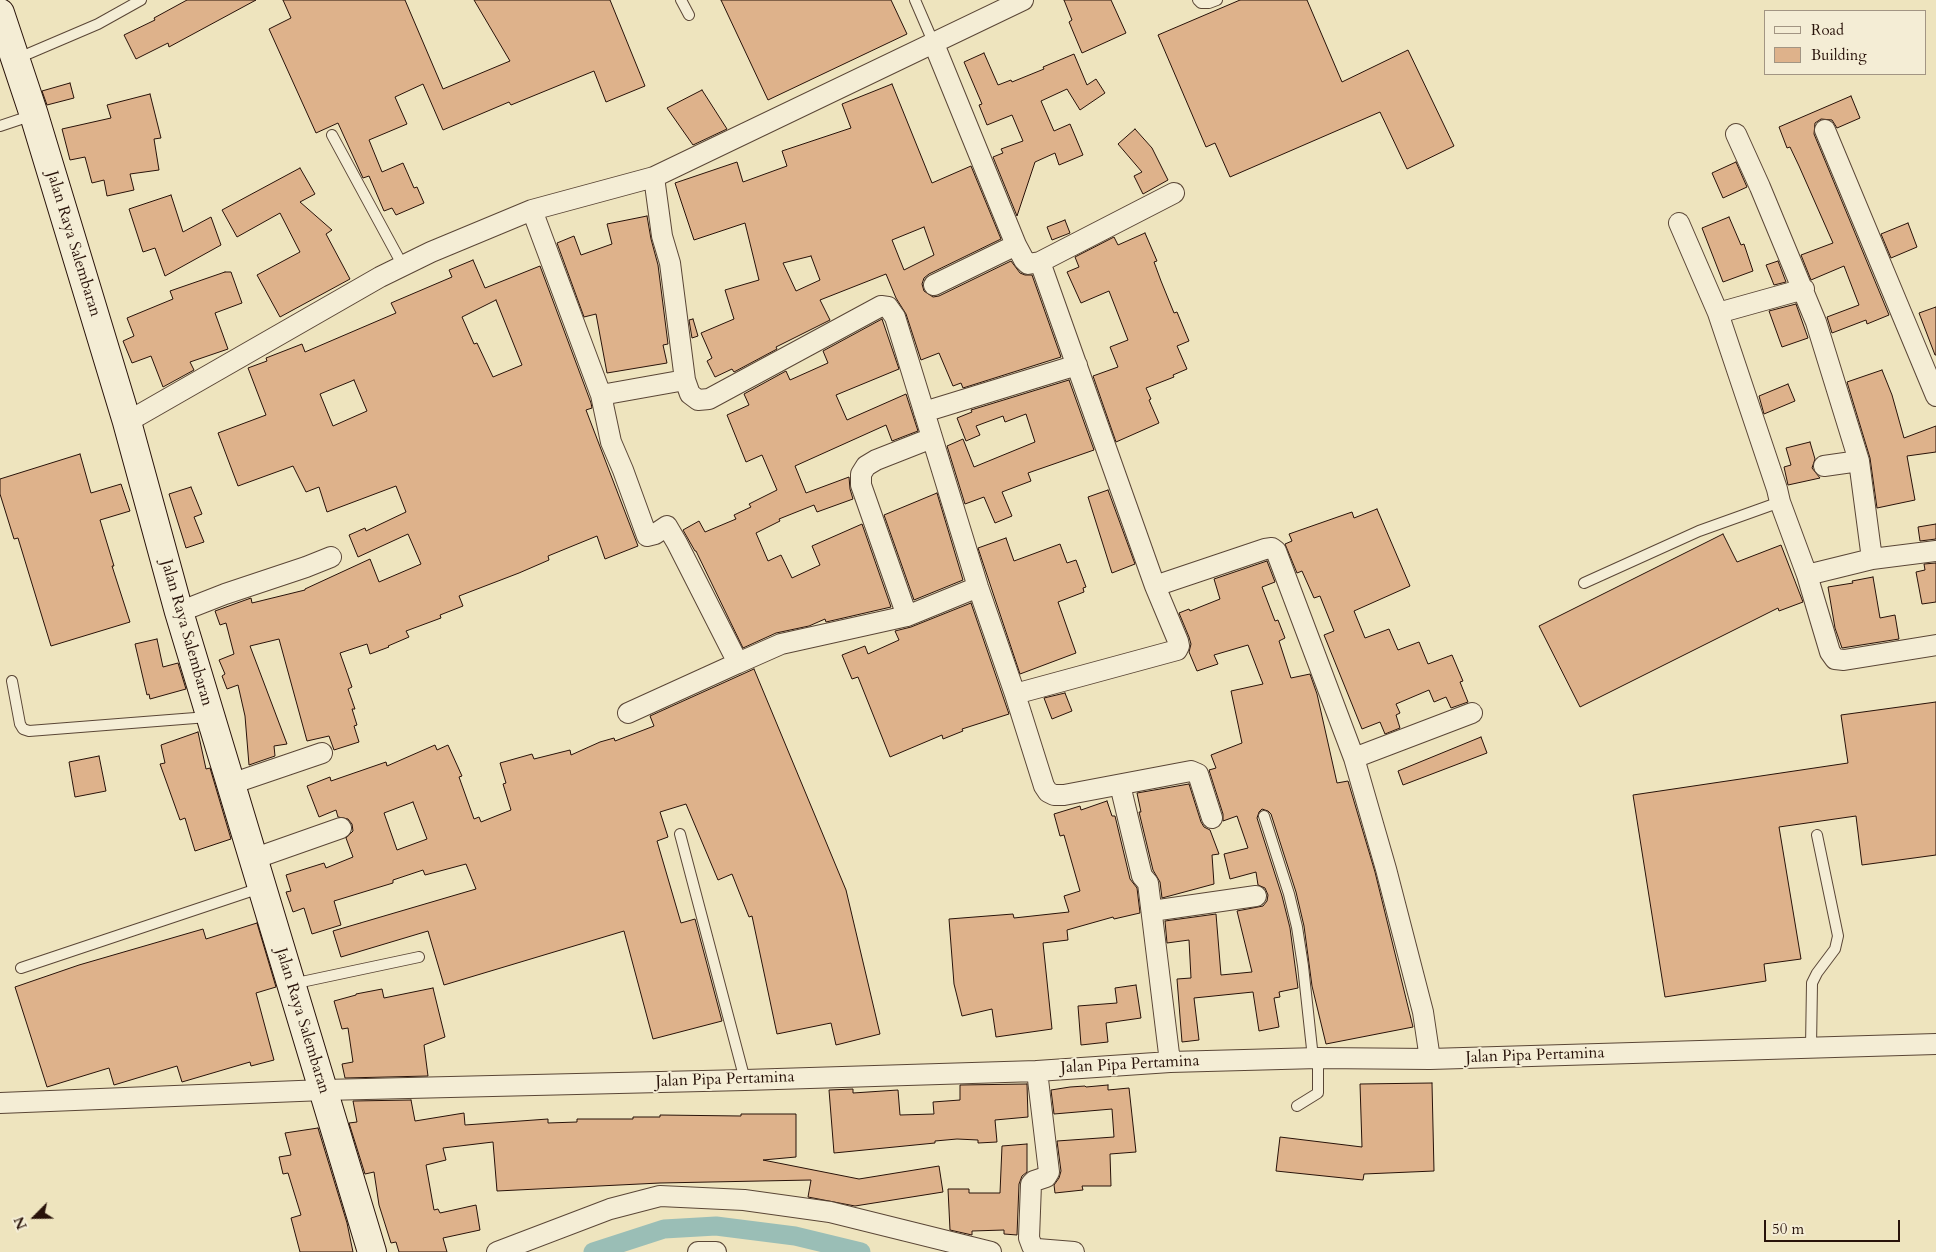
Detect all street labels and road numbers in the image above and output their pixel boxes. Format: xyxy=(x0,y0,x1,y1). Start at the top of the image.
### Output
street label: Jalan Raya Salembaran xyxy=(42,169,104,319)
street label: Jalan Raya Salembaran xyxy=(156,558,216,708)
street label: Jalan Raya Salembaran xyxy=(271,946,333,1096)
street label: Jalan Pipa Pertamina xyxy=(1465,1044,1605,1068)
street label: Jalan Pipa Pertamina xyxy=(1060,1052,1200,1078)
street label: Jalan Pipa Pertamina xyxy=(655,1068,795,1092)

